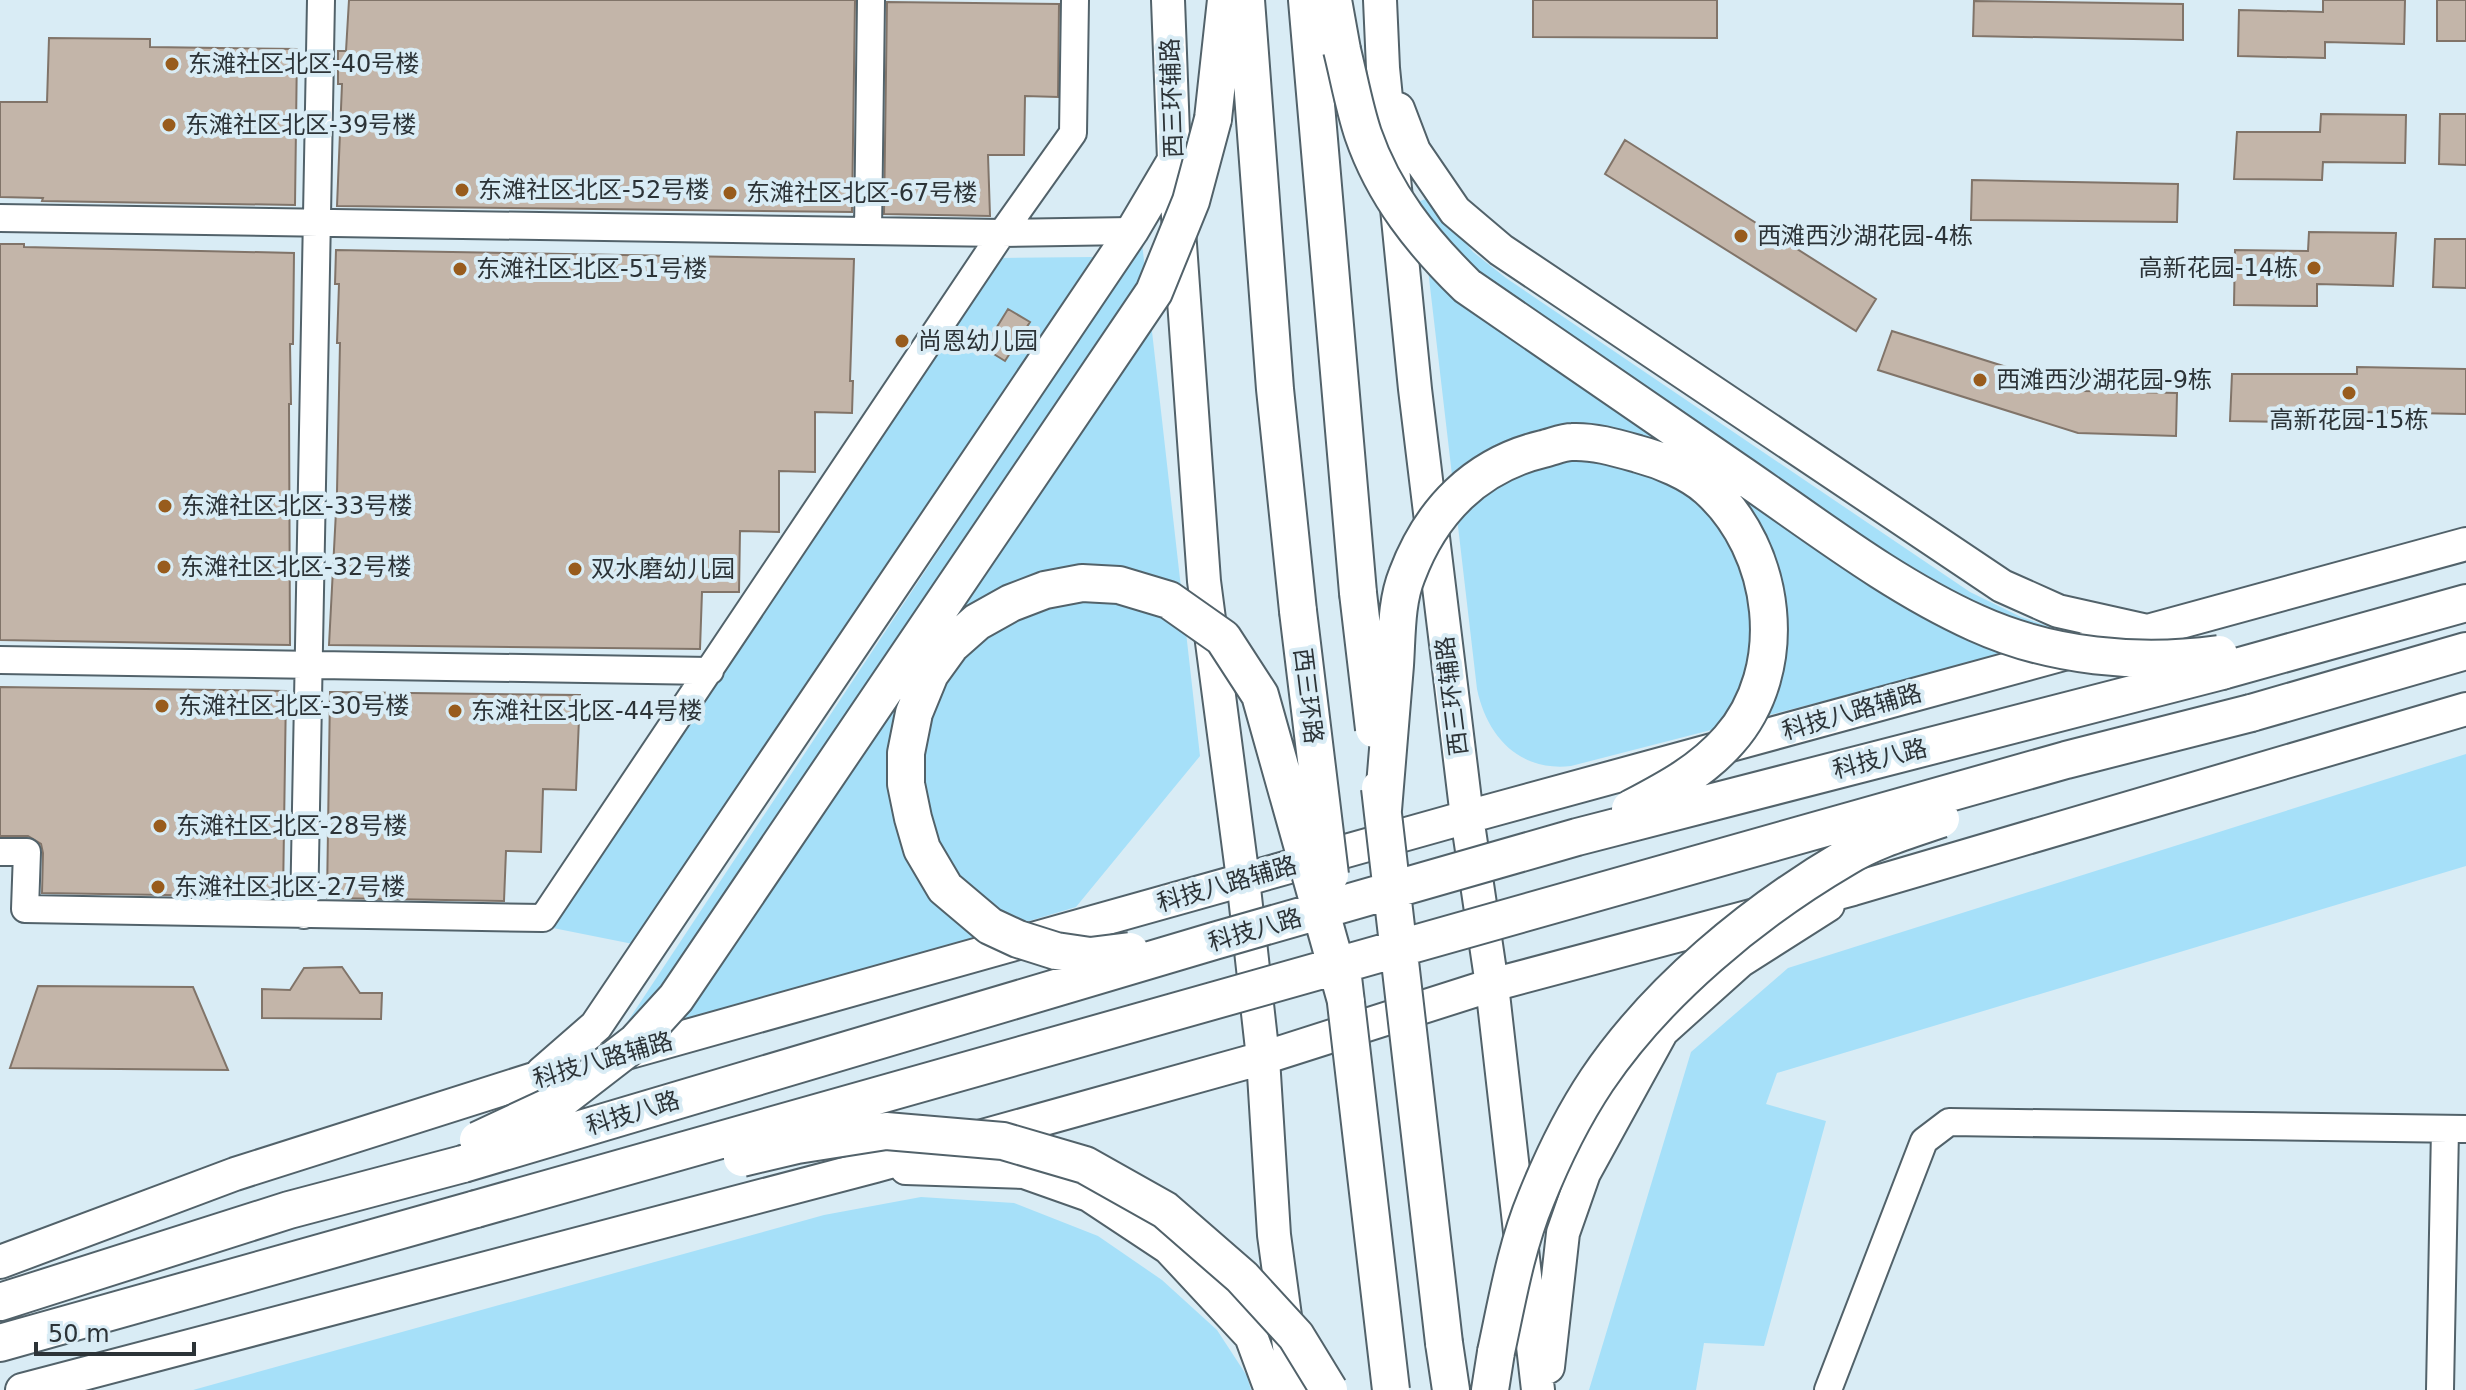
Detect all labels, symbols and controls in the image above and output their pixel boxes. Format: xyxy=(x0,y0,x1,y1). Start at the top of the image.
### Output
street label: 西三环辅路 xyxy=(1156,38,1188,158)
place label: 东滩社区北区-40号楼 xyxy=(188,50,419,78)
marker: 东滩社区北区-40号楼 xyxy=(163,55,181,73)
place label: 东滩社区北区-39号楼 xyxy=(185,111,416,139)
marker: 东滩社区北区-39号楼 xyxy=(160,116,178,134)
place label: 东滩社区北区-52号楼 xyxy=(478,176,709,204)
place label: 东滩社区北区-67号楼 xyxy=(746,179,977,207)
marker: 东滩社区北区-52号楼 xyxy=(453,181,471,199)
marker: 东滩社区北区-67号楼 xyxy=(721,184,739,202)
place label: 西滩西沙湖花园-4栋 xyxy=(1757,222,1973,250)
marker: 西滩西沙湖花园-4栋 xyxy=(1732,227,1750,245)
place label: 高新花园-14栋 xyxy=(2139,254,2298,282)
place label: 东滩社区北区-51号楼 xyxy=(476,255,707,283)
marker: 高新花园-14栋 xyxy=(2305,259,2323,277)
marker: 东滩社区北区-51号楼 xyxy=(451,260,469,278)
place label: 尚恩幼儿园 xyxy=(918,327,1038,355)
marker: 尚恩幼儿园 xyxy=(893,332,911,350)
place label: 西滩西沙湖花园-9栋 xyxy=(1996,366,2212,394)
marker: 西滩西沙湖花园-9栋 xyxy=(1971,371,1989,389)
marker: 高新花园-15栋 xyxy=(2340,384,2358,402)
place label: 高新花园-15栋 xyxy=(2269,406,2429,434)
place label: 东滩社区北区-33号楼 xyxy=(181,492,412,520)
marker: 东滩社区北区-33号楼 xyxy=(156,497,174,515)
place label: 东滩社区北区-32号楼 xyxy=(180,553,411,581)
place label: 双水磨幼儿园 xyxy=(591,555,735,583)
marker: 东滩社区北区-32号楼 xyxy=(155,558,173,576)
marker: 双水磨幼儿园 xyxy=(566,560,584,578)
street label: 西三环辅路 xyxy=(1431,635,1473,757)
street label: 西三环路 xyxy=(1288,647,1328,745)
street label: 科技八路辅路 xyxy=(1779,679,1925,745)
place label: 东滩社区北区-30号楼 xyxy=(178,692,409,720)
marker: 东滩社区北区-30号楼 xyxy=(153,697,171,715)
place label: 东滩社区北区-44号楼 xyxy=(471,697,702,725)
marker: 东滩社区北区-44号楼 xyxy=(446,702,464,720)
street label: 科技八路 xyxy=(1830,734,1930,784)
place label: 东滩社区北区-28号楼 xyxy=(176,812,407,840)
marker: 东滩社区北区-28号楼 xyxy=(151,817,169,835)
street label: 科技八路辅路 xyxy=(1154,851,1300,917)
place label: 东滩社区北区-27号楼 xyxy=(174,873,405,901)
marker: 东滩社区北区-27号楼 xyxy=(149,878,167,896)
street label: 科技八路 xyxy=(1205,903,1305,957)
street label: 科技八路辅路 xyxy=(530,1027,676,1093)
street label: 科技八路 xyxy=(583,1086,683,1140)
scale bar xyxy=(36,1306,194,1356)
text: 50 m xyxy=(48,1320,110,1348)

